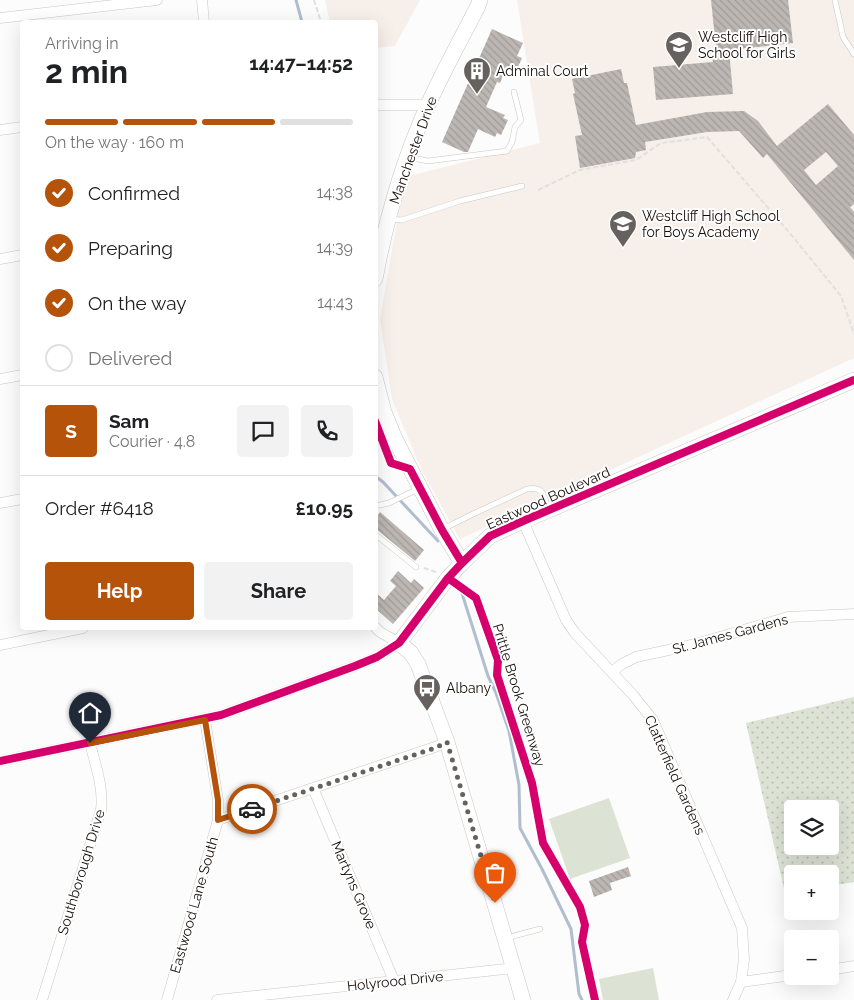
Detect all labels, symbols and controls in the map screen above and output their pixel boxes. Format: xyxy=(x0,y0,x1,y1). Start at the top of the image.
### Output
place label: Westcliff High School for Girls xyxy=(698,29,796,61)
school or university icon: Westcliff High School for Girls xyxy=(664,30,694,69)
text: Arriving in xyxy=(45,34,119,53)
text: 14:47–14:52 xyxy=(249,52,353,74)
text: 2 min xyxy=(45,53,128,90)
building icon: Adminal Court xyxy=(462,56,492,95)
place label: Adminal Court xyxy=(496,63,589,79)
street label: Manchester Drive xyxy=(386,94,440,206)
text: On the way · 160 m xyxy=(45,133,184,152)
icon: check xyxy=(45,179,73,207)
text: Confirmed xyxy=(88,182,180,204)
text: 14:38 xyxy=(316,183,353,202)
place label: Westcliff High School for Boys Academy xyxy=(642,208,780,240)
school or university icon: Westcliff High School for Boys Academy xyxy=(608,209,638,248)
icon: check xyxy=(45,234,73,262)
text: Preparing xyxy=(88,237,173,259)
text: 14:39 xyxy=(316,238,353,257)
icon: check xyxy=(45,289,73,317)
text: On the way xyxy=(88,292,187,314)
text: 14:43 xyxy=(317,293,353,312)
text: Delivered xyxy=(88,347,172,369)
button: chat xyxy=(237,405,289,457)
button: phone xyxy=(301,405,353,457)
text: Sam xyxy=(109,410,149,432)
text: S xyxy=(65,420,77,442)
text: Courier · 4.8 xyxy=(109,432,195,451)
street label: Eastwood Boulevard xyxy=(484,463,612,533)
text: Order #6418 xyxy=(45,497,154,519)
text: £10.95 xyxy=(296,497,353,519)
button: Help xyxy=(45,562,194,620)
button: Share xyxy=(204,562,353,620)
street label: St. James Gardens xyxy=(671,611,790,657)
street label: Prittle Brook Greenway xyxy=(490,622,549,769)
bus stop icon: Albany xyxy=(412,673,442,712)
place label: Albany xyxy=(446,680,492,696)
pin xyxy=(69,692,111,743)
icon: home xyxy=(76,699,104,727)
street label: Clatterfield Gardens xyxy=(641,713,709,837)
courier xyxy=(227,784,277,834)
icon: car xyxy=(238,795,266,823)
map controls xyxy=(784,800,839,985)
button: layers xyxy=(784,800,839,855)
street label: Southborough Drive xyxy=(54,807,108,937)
street label: Eastwood Lane South xyxy=(167,835,221,975)
street label: Martyns Grove xyxy=(328,839,380,931)
pin xyxy=(474,852,516,903)
icon: bag xyxy=(481,859,509,887)
button: + xyxy=(784,865,839,920)
button: − xyxy=(784,930,839,985)
street label: Holyrood Drive xyxy=(346,968,444,994)

